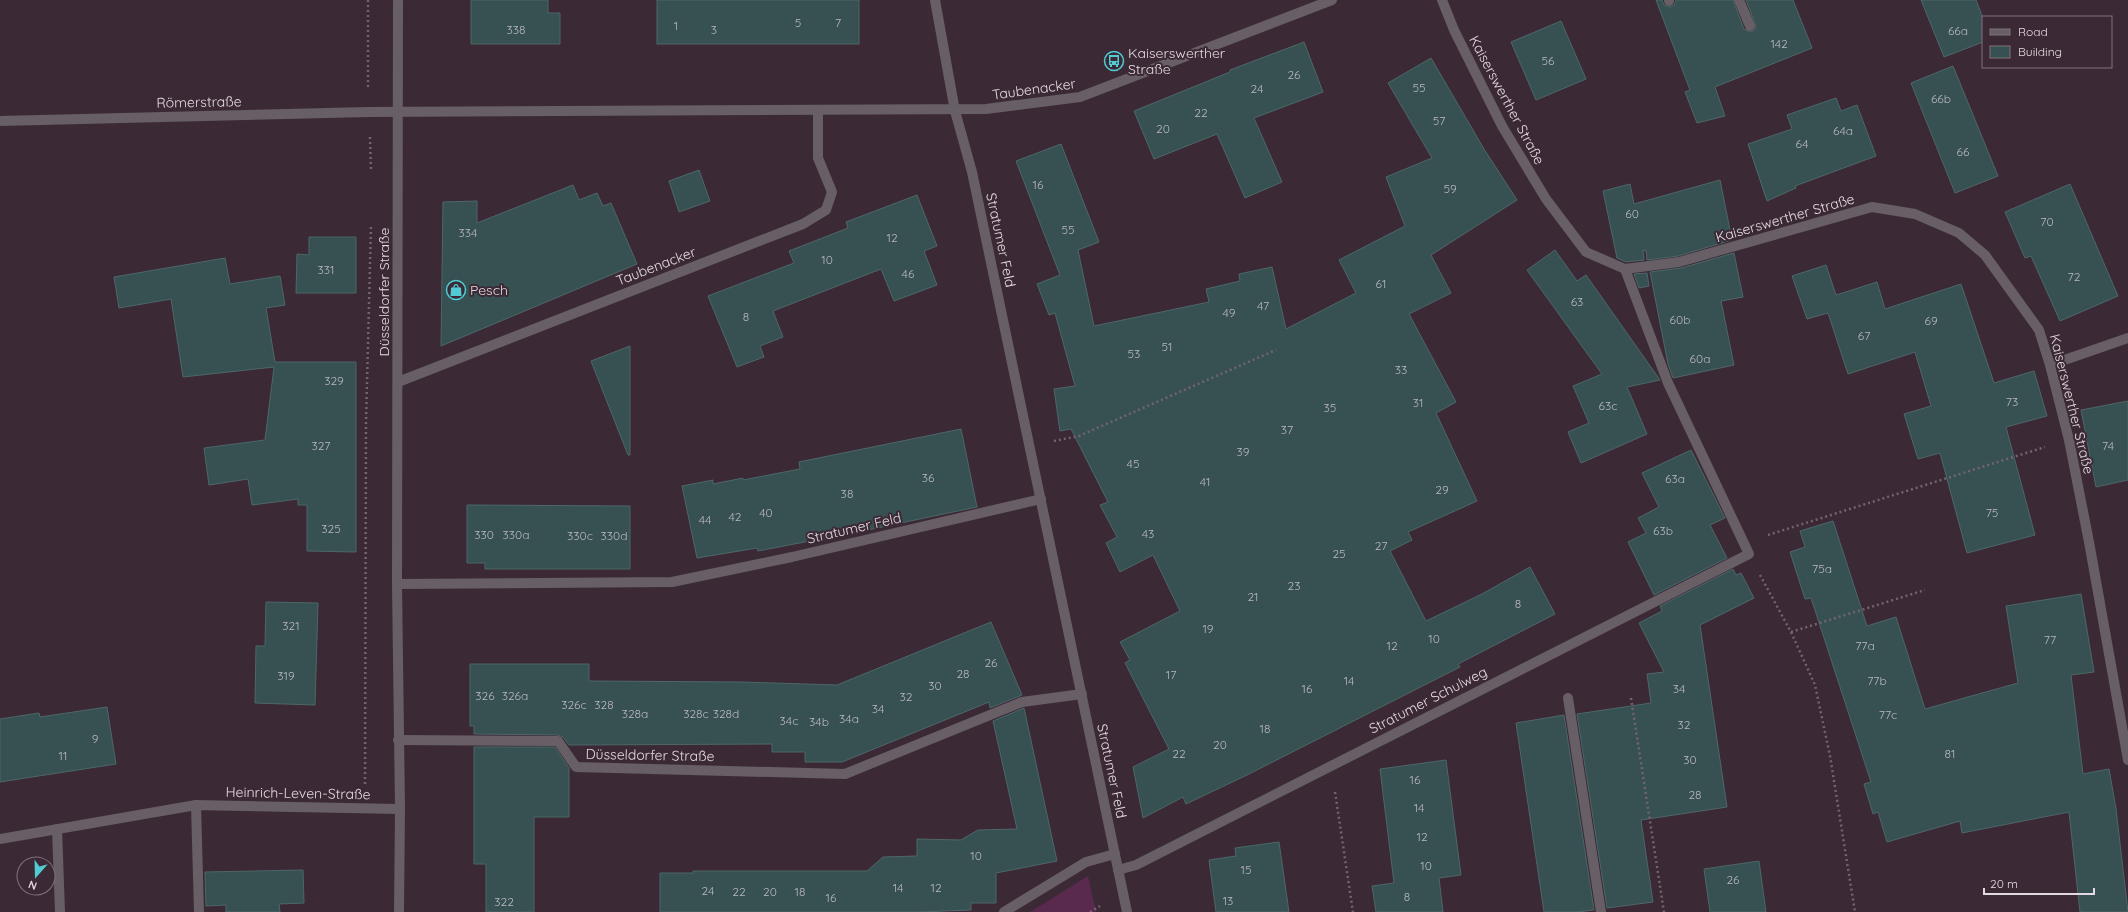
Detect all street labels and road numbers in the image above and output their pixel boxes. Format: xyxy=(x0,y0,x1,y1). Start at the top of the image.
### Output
street label: Kaiserswerther Straße xyxy=(1465,32,1549,168)
street label: Taubenacker xyxy=(991,74,1077,104)
street label: Römerstraße xyxy=(156,92,242,112)
street label: Kaiserswerther Straße xyxy=(1713,190,1857,246)
street label: Stratumer Feld xyxy=(982,191,1020,289)
street label: Düsseldorfer Straße xyxy=(375,227,393,356)
street label: Taubenacker xyxy=(614,242,699,289)
street label: Kaiserswerther Straße xyxy=(2046,332,2098,476)
street label: Stratumer Feld xyxy=(805,508,903,548)
street label: Stratumer Schulweg xyxy=(1366,662,1490,738)
street label: Stratumer Feld xyxy=(1093,722,1131,820)
street label: Düsseldorfer Straße xyxy=(585,745,715,765)
street label: Heinrich-Leven-Straße xyxy=(225,783,371,803)

